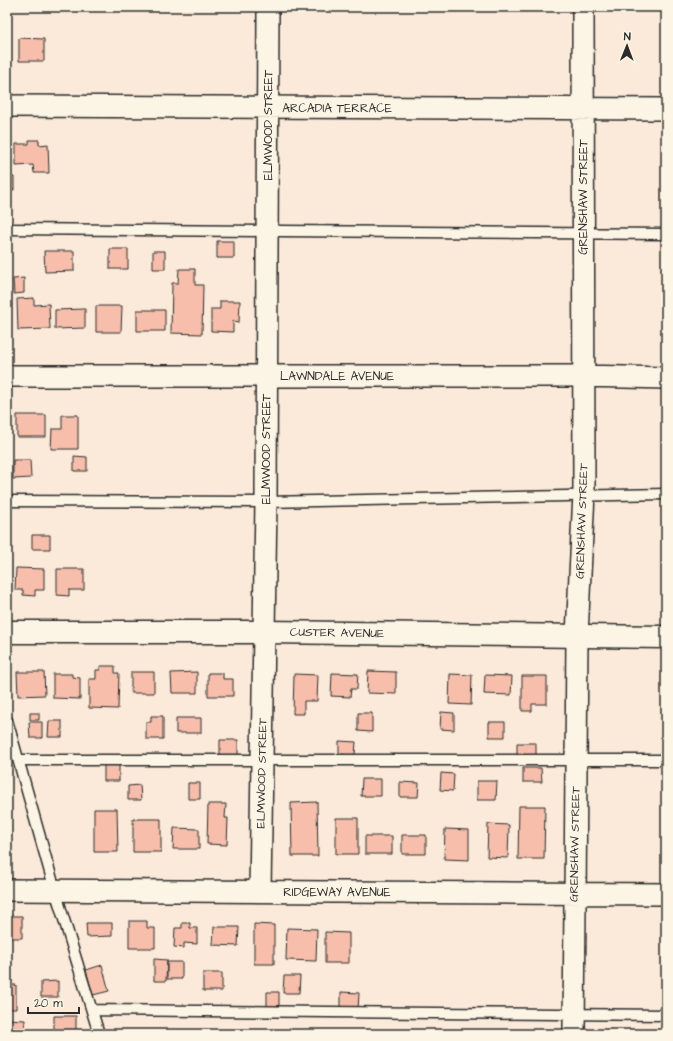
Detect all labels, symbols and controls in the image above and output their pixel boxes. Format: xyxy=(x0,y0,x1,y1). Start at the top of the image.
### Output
north arrow xyxy=(607,26,647,66)
text: N xyxy=(624,29,631,44)
street label: ELMWOOD STREET xyxy=(260,69,277,180)
street label: ARCADIA TERRACE xyxy=(282,100,392,117)
street label: GRENSHAW STREET xyxy=(575,139,592,255)
street label: LAWNDALE AVENUE xyxy=(280,368,394,385)
street label: ELMWOOD STREET xyxy=(258,393,275,504)
street label: GRENSHAW STREET xyxy=(571,462,593,579)
street label: CUSTER AVENUE xyxy=(290,624,384,642)
street label: ELMWOOD STREET xyxy=(253,717,271,828)
street label: GRENSHAW STREET xyxy=(565,786,585,902)
street label: RIDGEWAY AVENUE xyxy=(283,884,391,901)
scale bar xyxy=(28,989,79,1015)
text: 20 m xyxy=(34,995,63,1012)

